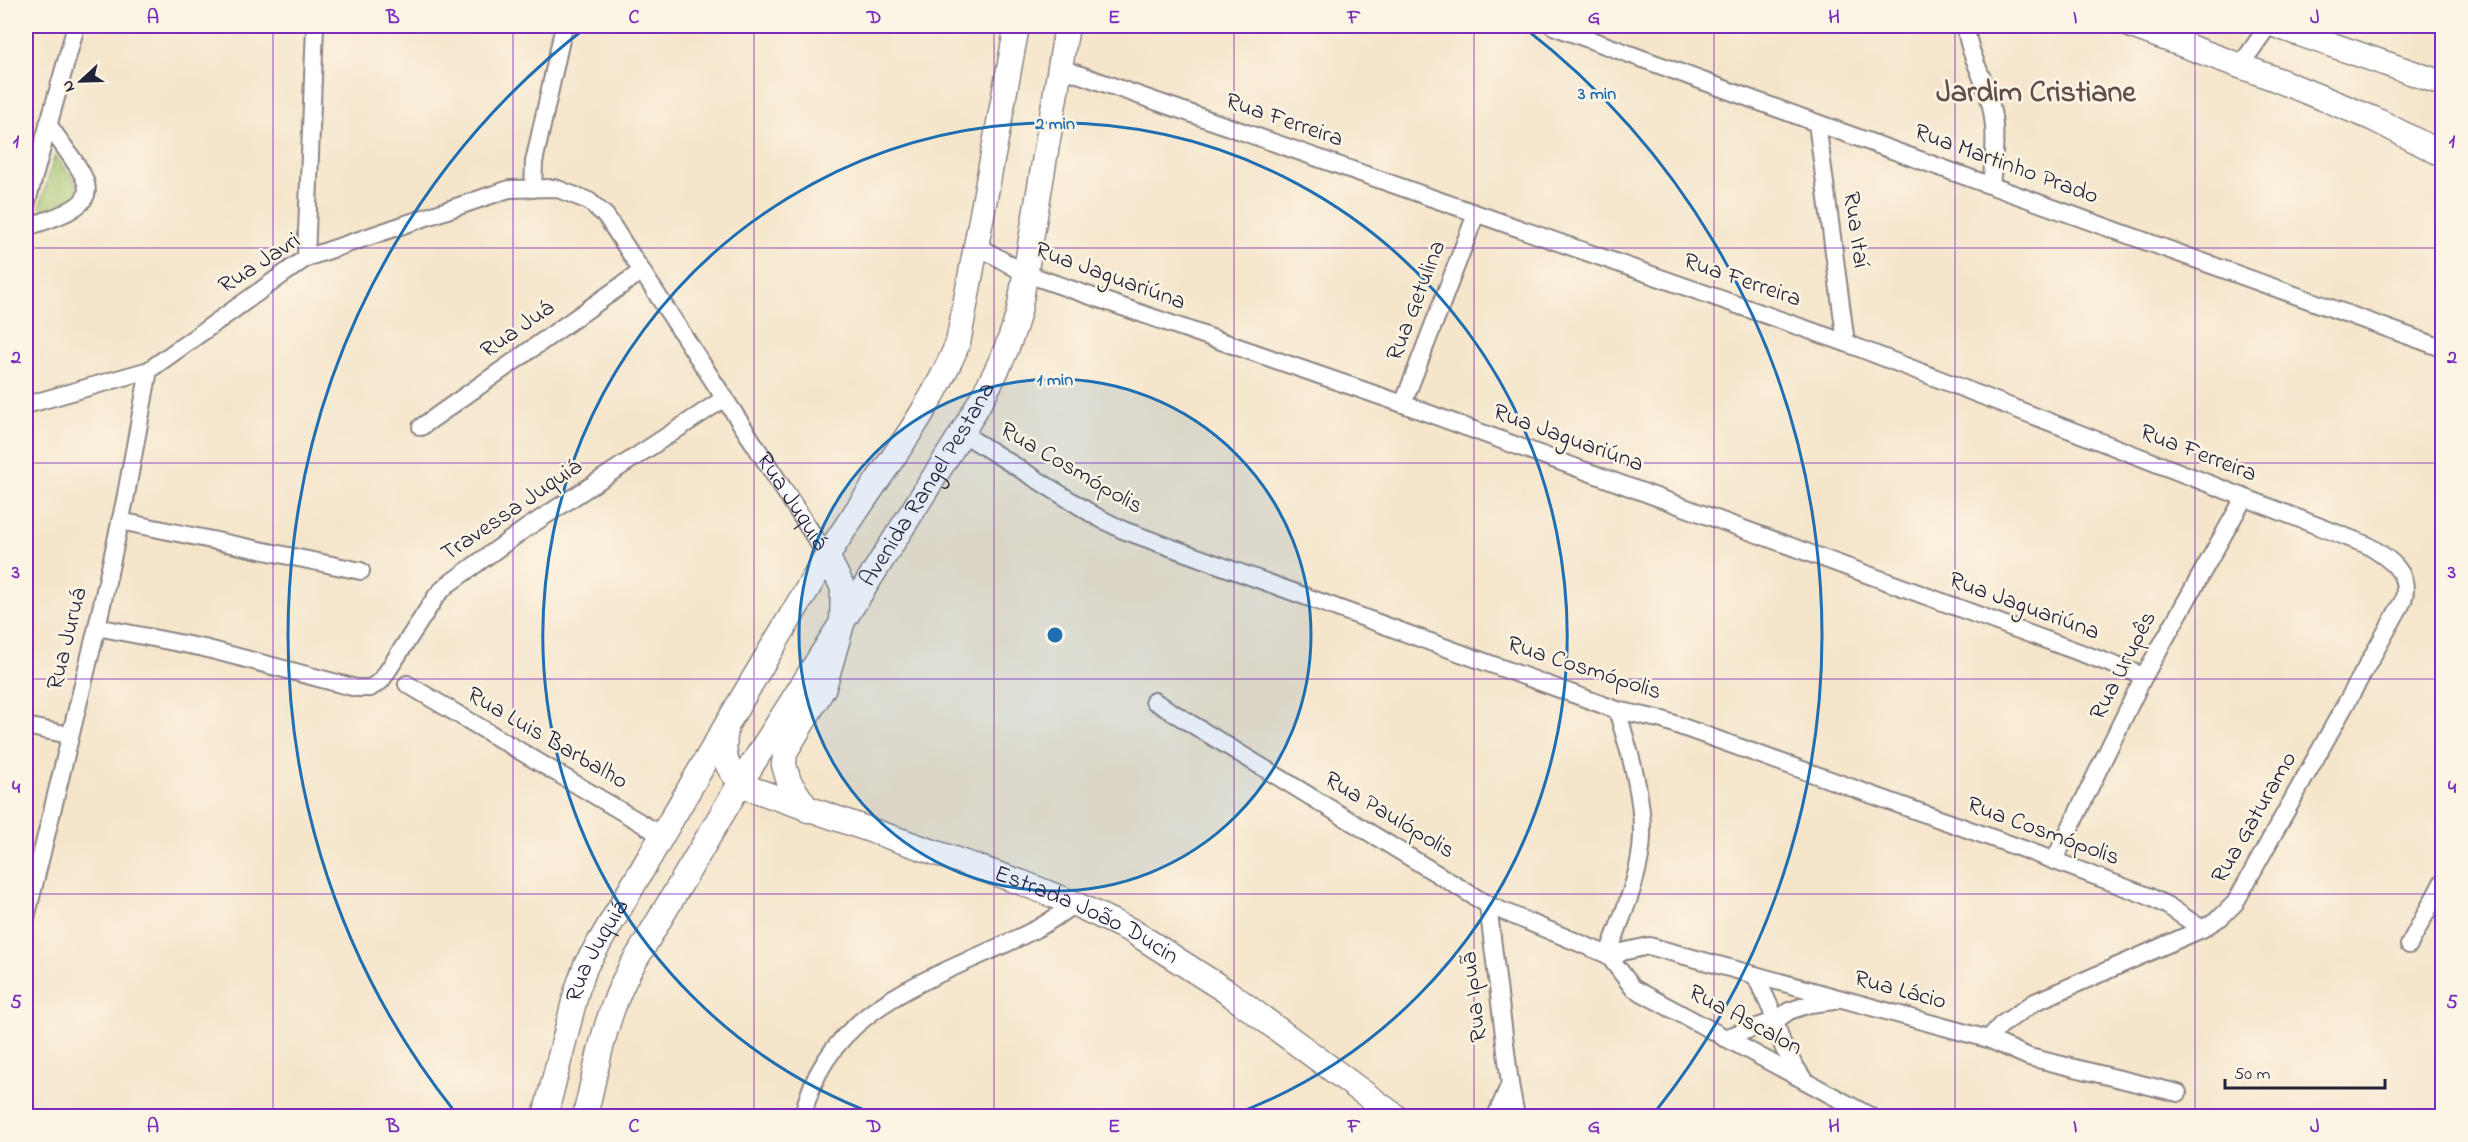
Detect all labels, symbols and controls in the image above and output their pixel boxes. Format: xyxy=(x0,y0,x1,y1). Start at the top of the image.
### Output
text: A xyxy=(147,4,159,33)
text: B xyxy=(385,4,400,33)
text: C xyxy=(629,4,640,33)
text: D xyxy=(866,4,881,33)
text: E xyxy=(1108,4,1120,33)
text: F xyxy=(1347,4,1361,33)
text: G xyxy=(1588,4,1601,33)
text: H xyxy=(1828,4,1840,33)
text: I xyxy=(2073,4,2078,33)
text: J xyxy=(2310,4,2320,33)
north arrow xyxy=(51,51,111,111)
district label: Jardim Cristiane xyxy=(1936,72,2137,116)
text: N xyxy=(56,76,82,95)
text: 3 min xyxy=(1577,82,1616,108)
street label: Rua Ferreira xyxy=(1220,85,1348,157)
text: 2 min xyxy=(1034,112,1075,138)
street label: Rua Martinho Prado xyxy=(1909,115,2103,215)
text: 1 xyxy=(13,128,20,157)
text: 1 xyxy=(2449,128,2456,157)
street label: Rua Itaí xyxy=(1832,190,1878,270)
street label: Rua Javri xyxy=(212,224,308,304)
street label: Rua Jaguariúna xyxy=(1030,234,1190,320)
street label: Rua Getulina xyxy=(1378,236,1456,366)
street label: Rua Ferreira xyxy=(1678,245,1806,317)
street label: Rua Juá xyxy=(474,292,562,368)
text: 2 xyxy=(10,344,21,373)
text: 2 xyxy=(2446,344,2457,373)
text: 1 min xyxy=(1037,368,1073,394)
street label: Avenida Rangel Pestana xyxy=(851,376,1005,594)
street label: Rua Jaguariúna xyxy=(1488,396,1648,482)
street label: Rua Cosmópolis xyxy=(993,414,1149,524)
street label: Rua Ferreira xyxy=(2135,416,2261,492)
street label: Rua Juquiá xyxy=(747,445,837,558)
street label: Travessa Juquiá xyxy=(434,451,590,571)
text: 3 xyxy=(11,559,20,588)
text: 3 xyxy=(2447,559,2456,588)
street label: Rua Jaguariúna xyxy=(1944,564,2104,650)
street label: Rua Juruá xyxy=(38,584,98,694)
street label: Rua Urupês xyxy=(2082,605,2166,727)
centre of rings xyxy=(1045,625,1065,645)
street label: Rua Cosmópolis xyxy=(1502,628,1666,710)
street label: Rua Luis Barbalho xyxy=(460,679,634,799)
street label: Rua Gaturamo xyxy=(2203,746,2307,890)
street label: Rua Paulópolis xyxy=(1317,763,1461,869)
text: 4 xyxy=(12,774,21,803)
text: 4 xyxy=(2448,774,2457,803)
street label: Rua Cosmópolis xyxy=(1962,788,2124,876)
street label: Estrada João Ducin xyxy=(990,857,1185,974)
street label: Rua Juquiá xyxy=(557,893,638,1006)
street label: Rua Ipuã xyxy=(1452,950,1498,1044)
street label: Rua Lácio xyxy=(1850,962,1950,1020)
street label: Rua Ascalon xyxy=(1682,976,1808,1066)
text: 5 xyxy=(10,989,22,1018)
text: 5 xyxy=(2446,989,2458,1018)
scale bar xyxy=(2225,1052,2386,1090)
text: 50 m xyxy=(2234,1062,2271,1088)
text: A xyxy=(147,1113,159,1142)
text: B xyxy=(385,1113,400,1142)
text: C xyxy=(629,1113,640,1142)
text: D xyxy=(866,1113,881,1142)
text: E xyxy=(1108,1113,1120,1142)
text: F xyxy=(1347,1113,1361,1142)
text: G xyxy=(1588,1113,1601,1142)
text: H xyxy=(1828,1113,1840,1142)
text: I xyxy=(2073,1113,2078,1142)
text: J xyxy=(2310,1113,2320,1142)

